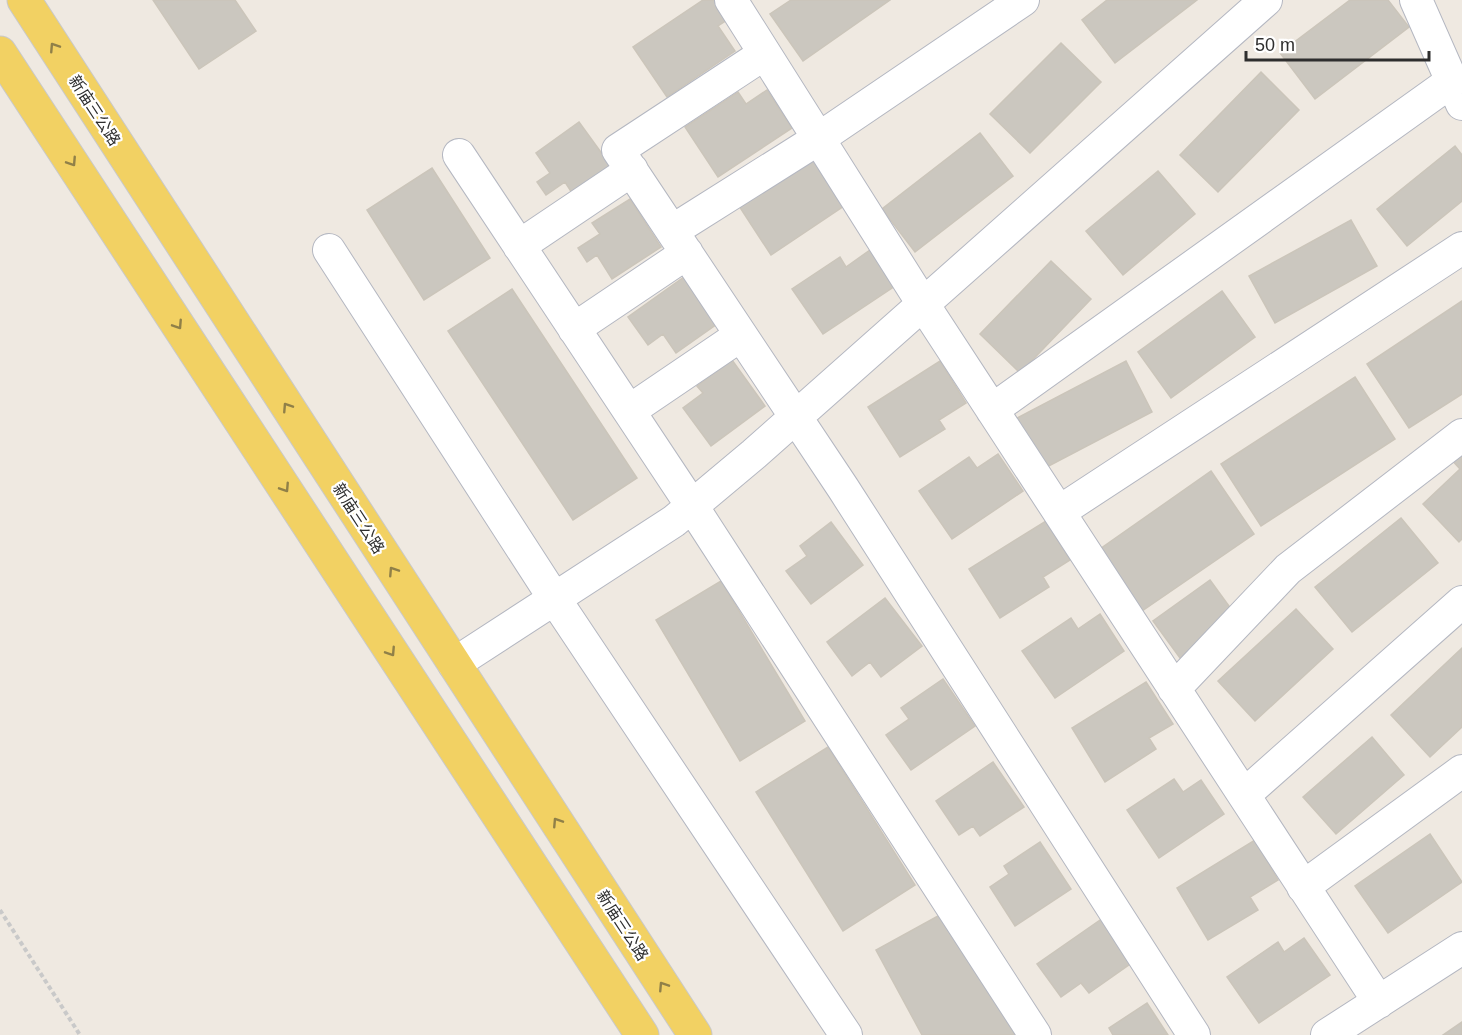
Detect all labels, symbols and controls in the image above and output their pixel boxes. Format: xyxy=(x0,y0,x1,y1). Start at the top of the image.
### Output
scale bar xyxy=(1246,24,1429,62)
text: 50 m xyxy=(1255,35,1295,55)
one-way arrow xyxy=(51,43,62,54)
street label: 新庙三公路 xyxy=(66,72,123,148)
one-way arrow xyxy=(65,155,76,166)
one-way arrow xyxy=(171,318,182,329)
one-way arrow xyxy=(283,403,295,413)
street label: 新庙三公路 xyxy=(330,480,387,556)
one-way arrow xyxy=(277,482,288,493)
one-way arrow xyxy=(390,566,401,577)
one-way arrow xyxy=(384,646,396,656)
one-way arrow xyxy=(552,818,564,828)
street label: 新庙三公路 xyxy=(594,887,651,963)
one-way arrow xyxy=(658,982,670,992)

